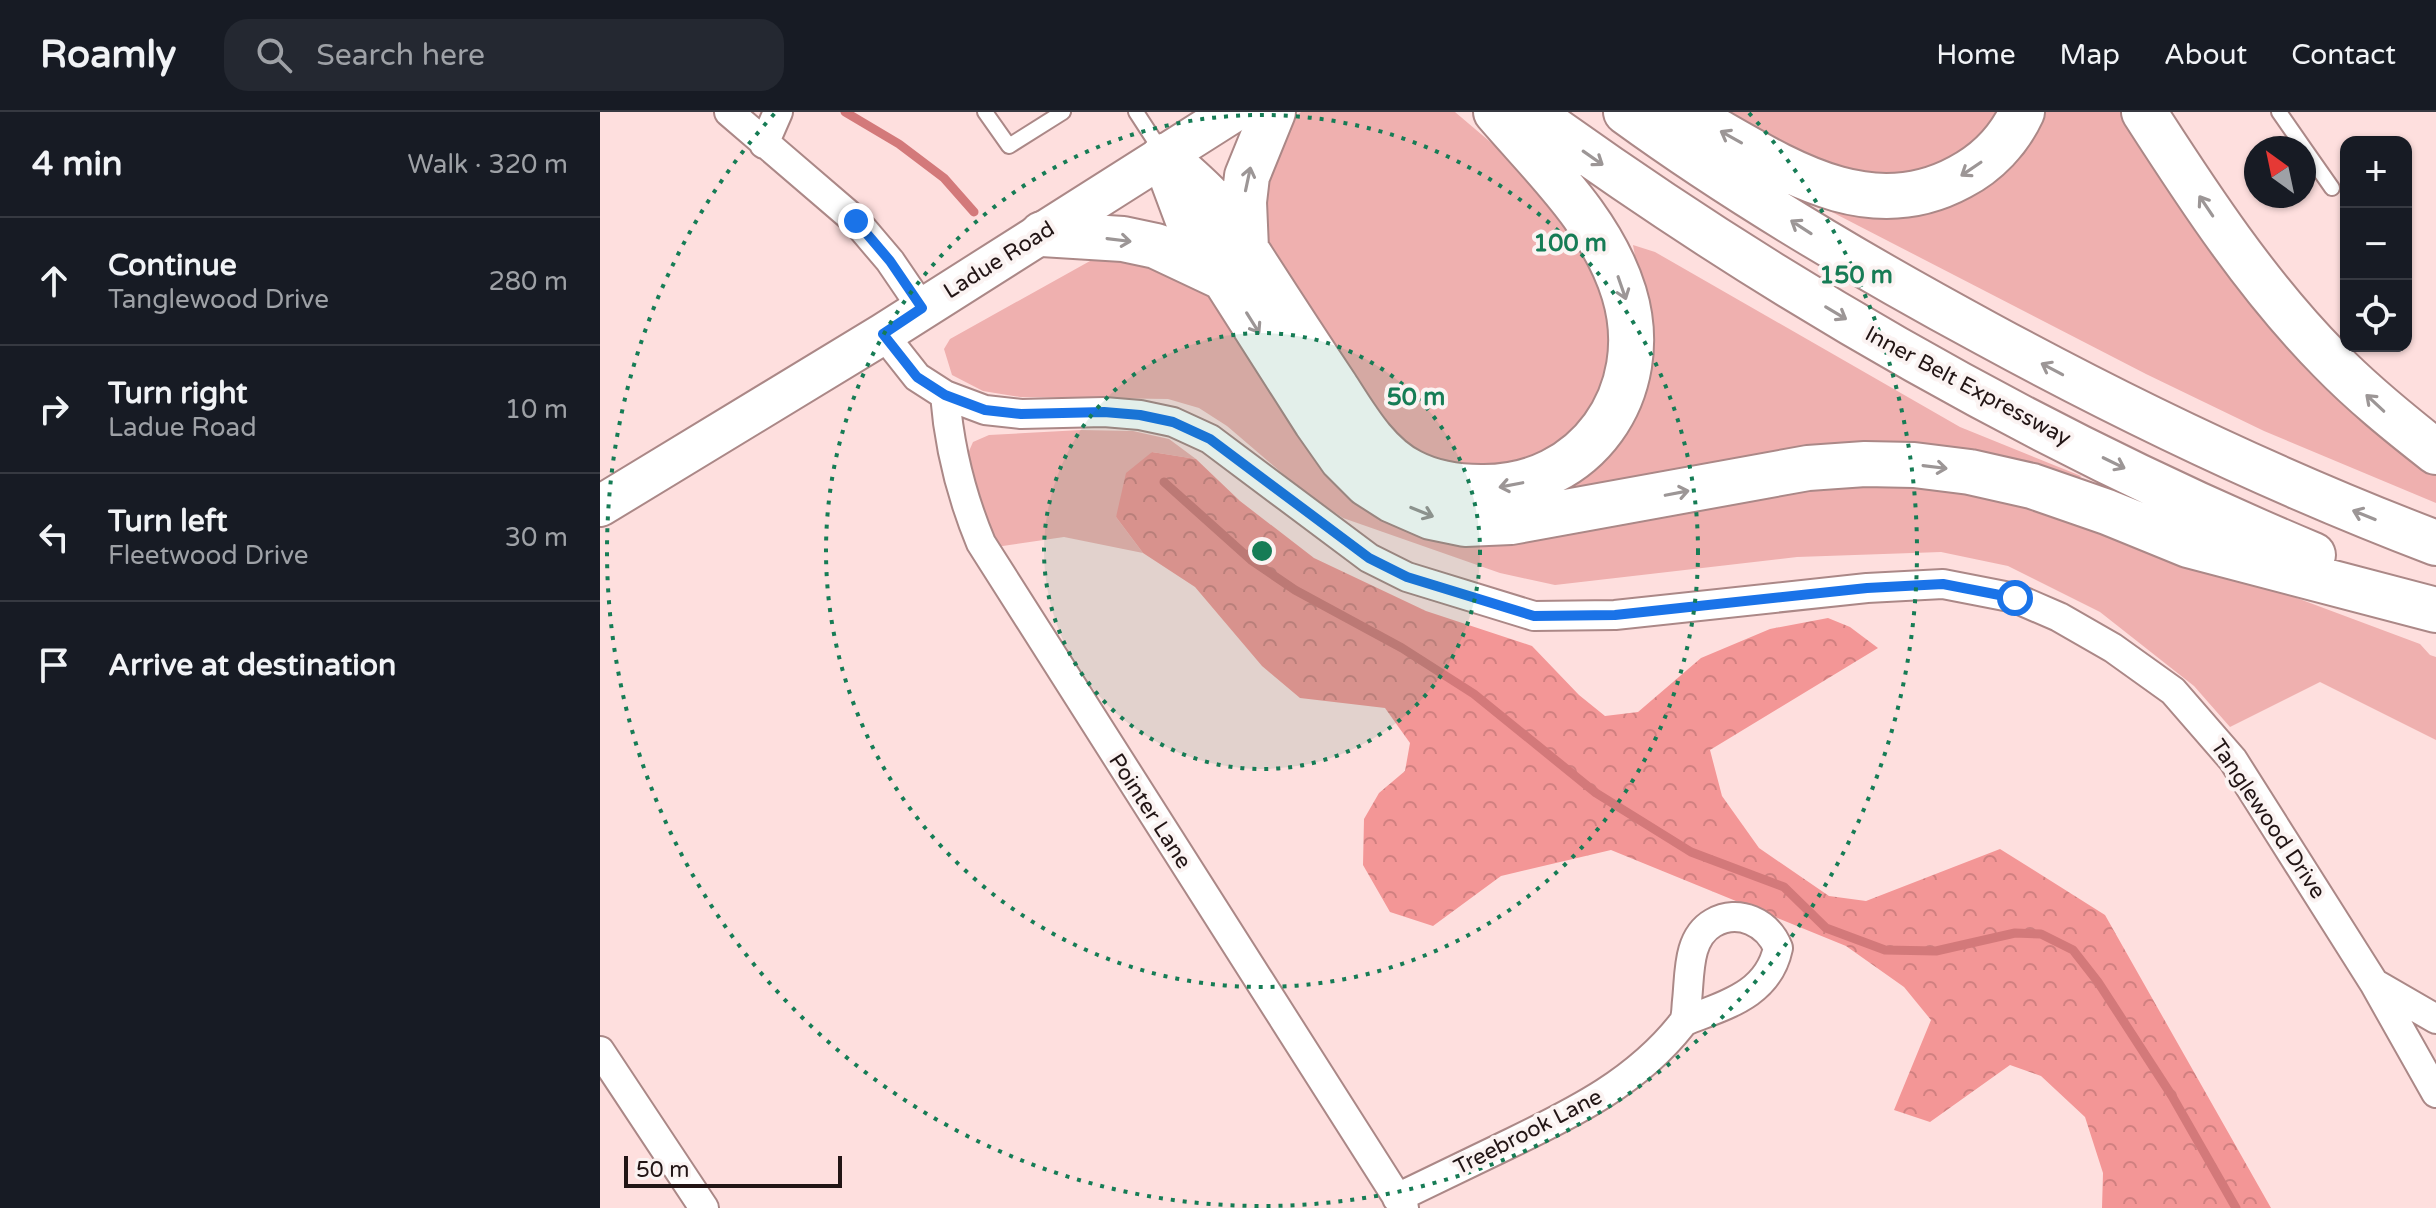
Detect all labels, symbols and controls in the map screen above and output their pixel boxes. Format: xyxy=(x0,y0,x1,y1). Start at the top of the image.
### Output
search box xyxy=(224,19,784,91)
text: Roamly xyxy=(40,32,176,78)
icon: search xyxy=(252,33,296,77)
text: Search here xyxy=(316,37,485,74)
text: Home xyxy=(1936,38,2016,72)
text: Map xyxy=(2060,38,2120,72)
text: About xyxy=(2164,38,2247,72)
text: Contact xyxy=(2291,38,2396,72)
one-way arrow xyxy=(1719,129,1743,145)
north arrow xyxy=(2244,136,2316,208)
map controls xyxy=(2340,136,2412,352)
button: + xyxy=(2340,136,2412,208)
text: 4 min xyxy=(32,144,123,185)
text: Walk · 320 m xyxy=(408,149,568,180)
one-way arrow xyxy=(1582,150,1604,166)
one-way arrow xyxy=(1961,161,1983,177)
one-way arrow xyxy=(1241,166,1256,192)
one-way arrow xyxy=(2198,196,2214,218)
route end xyxy=(838,203,874,239)
button: − xyxy=(2340,208,2412,280)
street label: Ladue Road xyxy=(939,216,1059,304)
one-way arrow xyxy=(1791,219,1813,236)
text: 100 m xyxy=(1533,229,1607,258)
one-way arrow xyxy=(1105,232,1132,247)
text: Continue xyxy=(108,247,237,284)
icon: ahead xyxy=(32,259,76,303)
text: 150 m xyxy=(1819,261,1893,290)
text: 280 m xyxy=(488,266,568,297)
one-way arrow xyxy=(1615,275,1630,300)
button: locate xyxy=(2340,280,2412,352)
text: Tanglewood Drive xyxy=(108,284,329,315)
one-way arrow xyxy=(1824,305,1847,321)
one-way arrow xyxy=(1245,311,1262,333)
street label: Inner Belt Expressway xyxy=(1861,321,2075,451)
one-way arrow xyxy=(2041,360,2064,376)
text: Turn right xyxy=(108,375,248,412)
text: 50 m xyxy=(1387,383,1445,412)
icon: right xyxy=(32,387,76,431)
text: 10 m xyxy=(505,394,568,425)
one-way arrow xyxy=(2366,394,2386,412)
text: Ladue Road xyxy=(108,412,257,443)
one-way arrow xyxy=(2101,456,2125,471)
one-way arrow xyxy=(1922,460,1947,475)
one-way arrow xyxy=(1498,478,1524,493)
one-way arrow xyxy=(1664,484,1690,499)
text: Turn left xyxy=(108,503,227,540)
one-way arrow xyxy=(1409,506,1434,521)
one-way arrow xyxy=(2352,506,2376,521)
icon: left xyxy=(32,515,76,559)
text: 30 m xyxy=(505,522,568,553)
centre of rings xyxy=(1248,537,1276,565)
text: Fleetwood Drive xyxy=(108,540,309,571)
route start xyxy=(1997,580,2033,616)
icon: arrive xyxy=(32,643,76,687)
text: Arrive at destination xyxy=(108,647,396,684)
street label: Tanglewood Drive xyxy=(2205,734,2331,904)
street label: Pointer Lane xyxy=(1103,748,1197,874)
street label: Treebrook Lane xyxy=(1450,1084,1606,1180)
scale bar xyxy=(624,1152,842,1188)
text: 50 m xyxy=(636,1157,690,1183)

